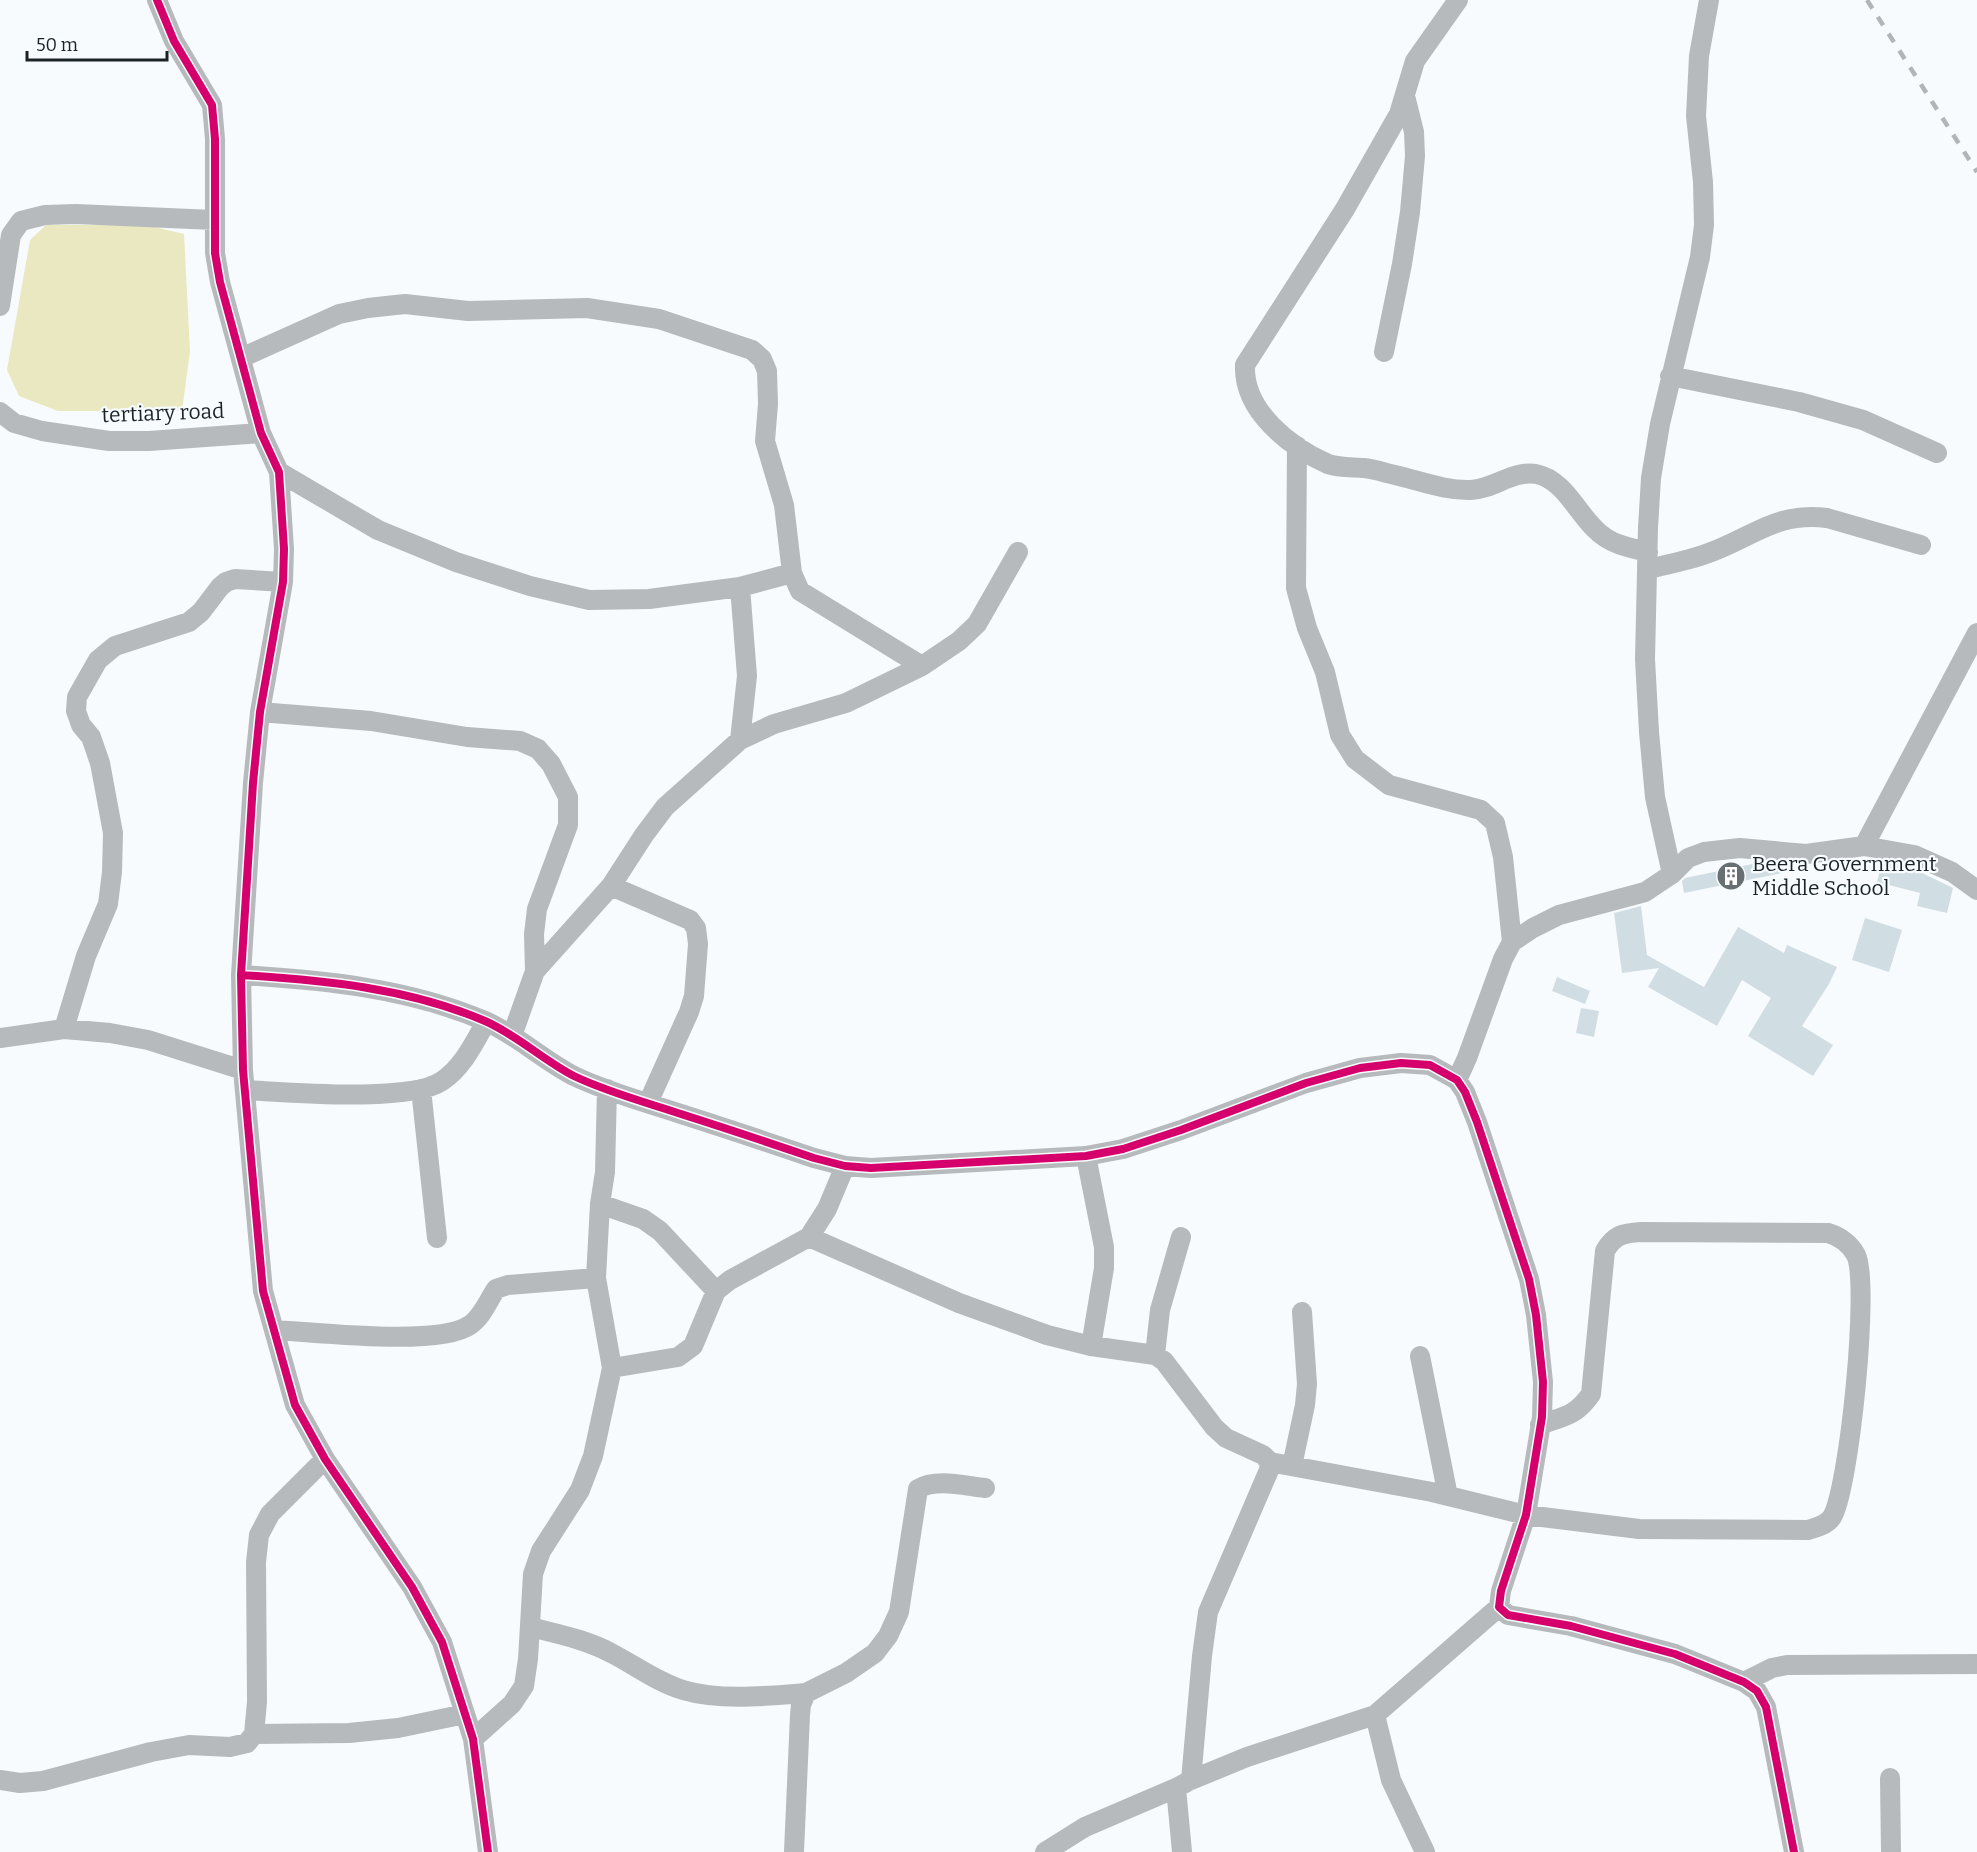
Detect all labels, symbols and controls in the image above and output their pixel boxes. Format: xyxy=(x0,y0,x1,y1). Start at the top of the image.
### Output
scale bar xyxy=(27,24,166,62)
text: 50 m xyxy=(36,34,78,56)
street label: tertiary road xyxy=(101,398,225,428)
place label: Beera Government Middle School xyxy=(1752,851,1937,901)
building icon: Beera Government Middle School xyxy=(1715,860,1747,892)

